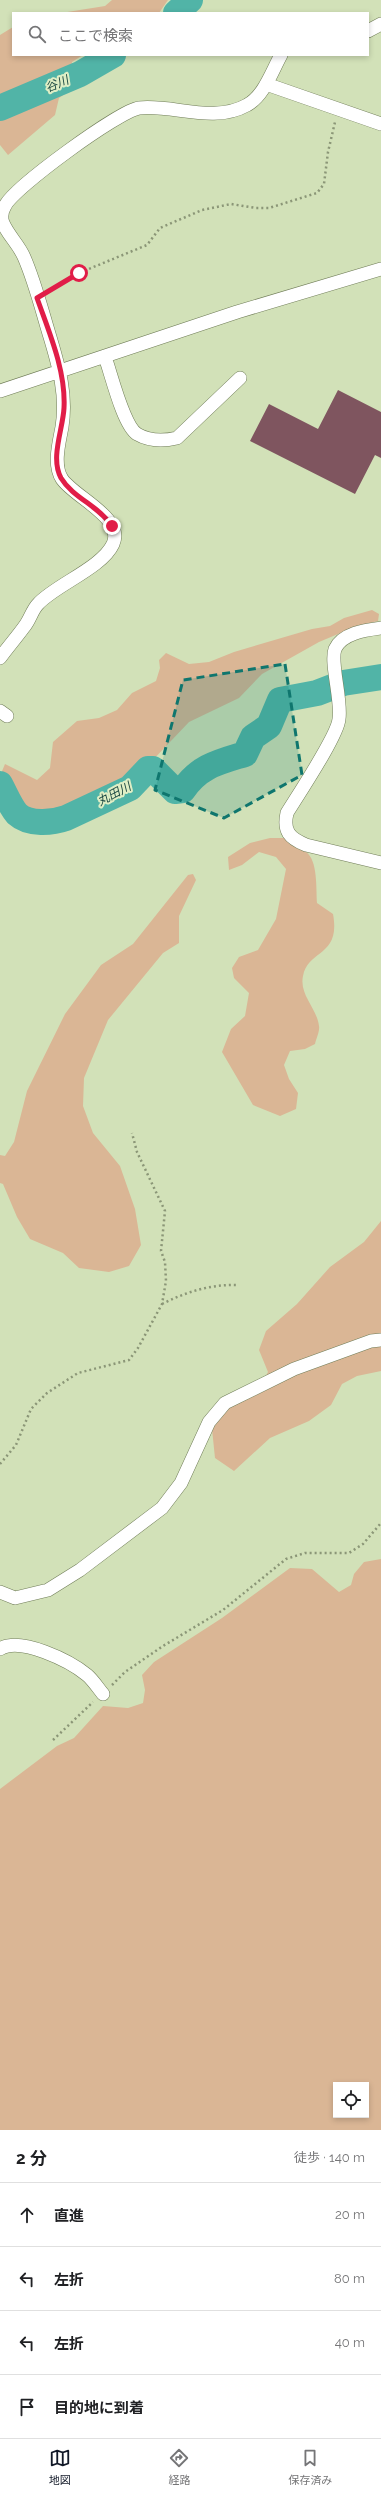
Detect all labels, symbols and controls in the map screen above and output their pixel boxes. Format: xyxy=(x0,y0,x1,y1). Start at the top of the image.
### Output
search box xyxy=(12,12,369,56)
icon: search xyxy=(26,23,48,45)
text: ここで検索 xyxy=(58,27,133,45)
water label: 谷川 xyxy=(43,72,73,95)
route start xyxy=(70,264,88,282)
route end xyxy=(103,517,121,535)
water label: 丸田川 xyxy=(95,778,135,809)
map controls xyxy=(333,2082,369,2118)
button: locate xyxy=(333,2082,369,2118)
text: 2 分 xyxy=(16,2148,47,2168)
text: 徒歩 · 140 m xyxy=(294,2150,365,2165)
icon: ahead xyxy=(16,2204,38,2226)
text: 直進 xyxy=(54,2207,84,2225)
text: 20 m xyxy=(335,2207,365,2222)
icon: left xyxy=(16,2268,38,2290)
text: 左折 xyxy=(54,2271,84,2289)
text: 80 m xyxy=(334,2271,365,2286)
icon: left xyxy=(16,2332,38,2354)
text: 左折 xyxy=(54,2335,84,2353)
text: 40 m xyxy=(335,2335,365,2350)
icon: arrive xyxy=(16,2396,38,2418)
text: 目的地に到着 xyxy=(54,2399,144,2417)
tab: 地図 xyxy=(49,2447,71,2487)
tab: 経路 xyxy=(168,2447,190,2487)
tab: 保存済み xyxy=(288,2447,332,2487)

